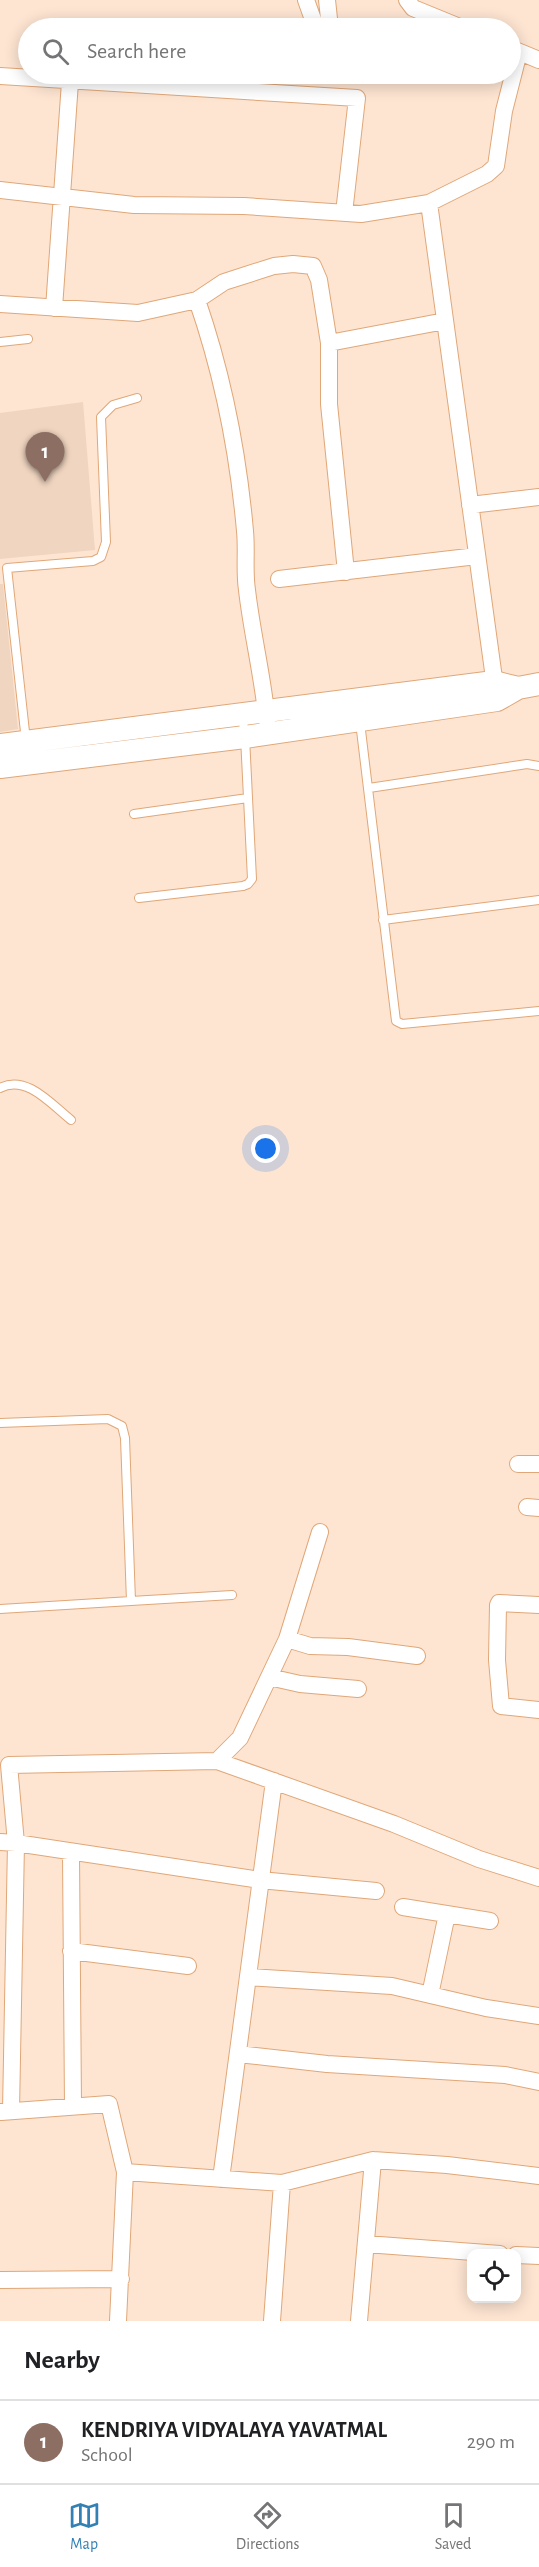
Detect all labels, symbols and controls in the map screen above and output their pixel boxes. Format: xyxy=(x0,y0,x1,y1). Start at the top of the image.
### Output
search box xyxy=(18,18,521,84)
icon: search xyxy=(39,35,72,68)
text: Search here xyxy=(87,40,186,62)
pin: 1 xyxy=(26,432,64,482)
your location xyxy=(251,1134,280,1163)
map controls xyxy=(467,2249,521,2303)
button: locate xyxy=(467,2249,521,2303)
text: Nearby xyxy=(24,2347,100,2373)
text: KENDRIYA VIDYALAYA YAVATMAL xyxy=(81,2419,387,2441)
text: 1 xyxy=(40,2432,47,2452)
text: 290 m xyxy=(467,2432,515,2452)
text: School xyxy=(81,2445,133,2465)
tab: Map xyxy=(68,2499,101,2554)
tab: Directions xyxy=(236,2499,300,2554)
tab: Saved xyxy=(435,2499,471,2554)

